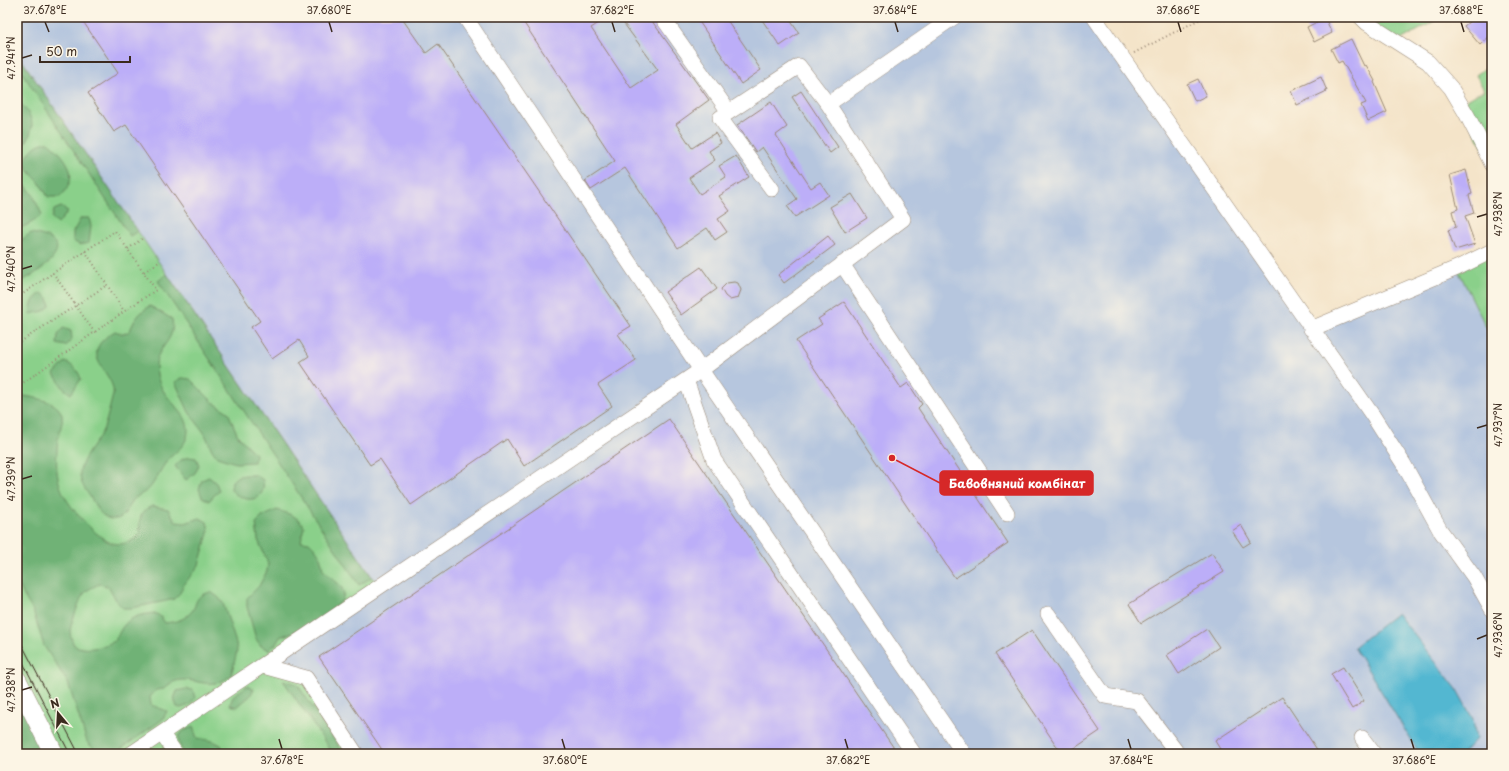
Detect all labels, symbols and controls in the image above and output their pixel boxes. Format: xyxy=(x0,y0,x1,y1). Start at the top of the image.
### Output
text: 37.678°E xyxy=(23,2,67,17)
text: 37.680°E xyxy=(306,2,352,17)
text: 37.682°E xyxy=(590,2,634,17)
text: 37.684°E xyxy=(873,2,917,17)
text: 37.686°E xyxy=(1156,2,1200,17)
text: 37.688°E xyxy=(1439,2,1483,17)
text: 47.941°N xyxy=(3,36,18,80)
scale bar xyxy=(40,38,130,64)
text: 50 m xyxy=(46,42,77,60)
text: 47.938°N xyxy=(1490,191,1505,237)
text: 47.940°N xyxy=(3,246,18,292)
text: 47.937°N xyxy=(1490,403,1505,447)
text: 47.939°N xyxy=(3,456,18,502)
callout: Бавовняний комбінат xyxy=(940,471,1093,495)
text: Бавовняний комбінат xyxy=(949,474,1086,492)
text: 47.936°N xyxy=(1490,612,1505,658)
text: 47.938°N xyxy=(3,667,18,713)
north arrow xyxy=(38,693,78,733)
text: N xyxy=(48,693,62,712)
text: 37.678°E xyxy=(260,752,304,767)
text: 37.680°E xyxy=(542,752,588,767)
text: 37.682°E xyxy=(826,752,870,767)
text: 37.684°E xyxy=(1109,752,1153,767)
text: 37.686°E xyxy=(1392,752,1436,767)

